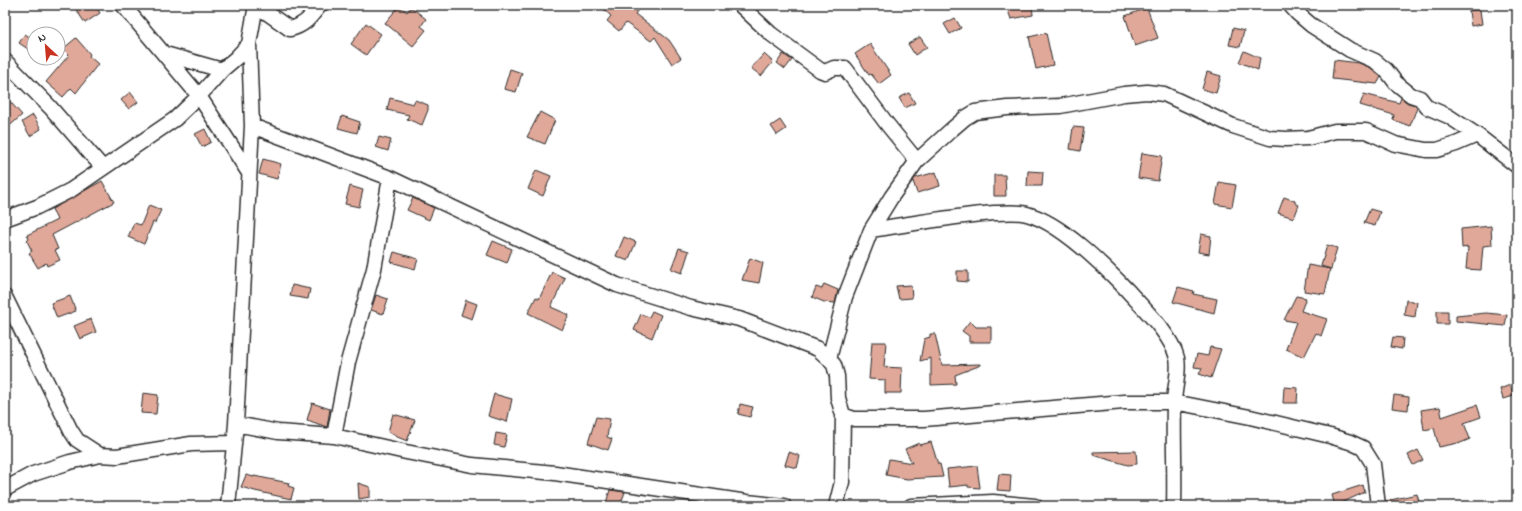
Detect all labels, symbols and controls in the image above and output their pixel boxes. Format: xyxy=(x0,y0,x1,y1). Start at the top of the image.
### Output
north arrow xyxy=(26,26,66,66)
text: N xyxy=(35,29,49,47)

